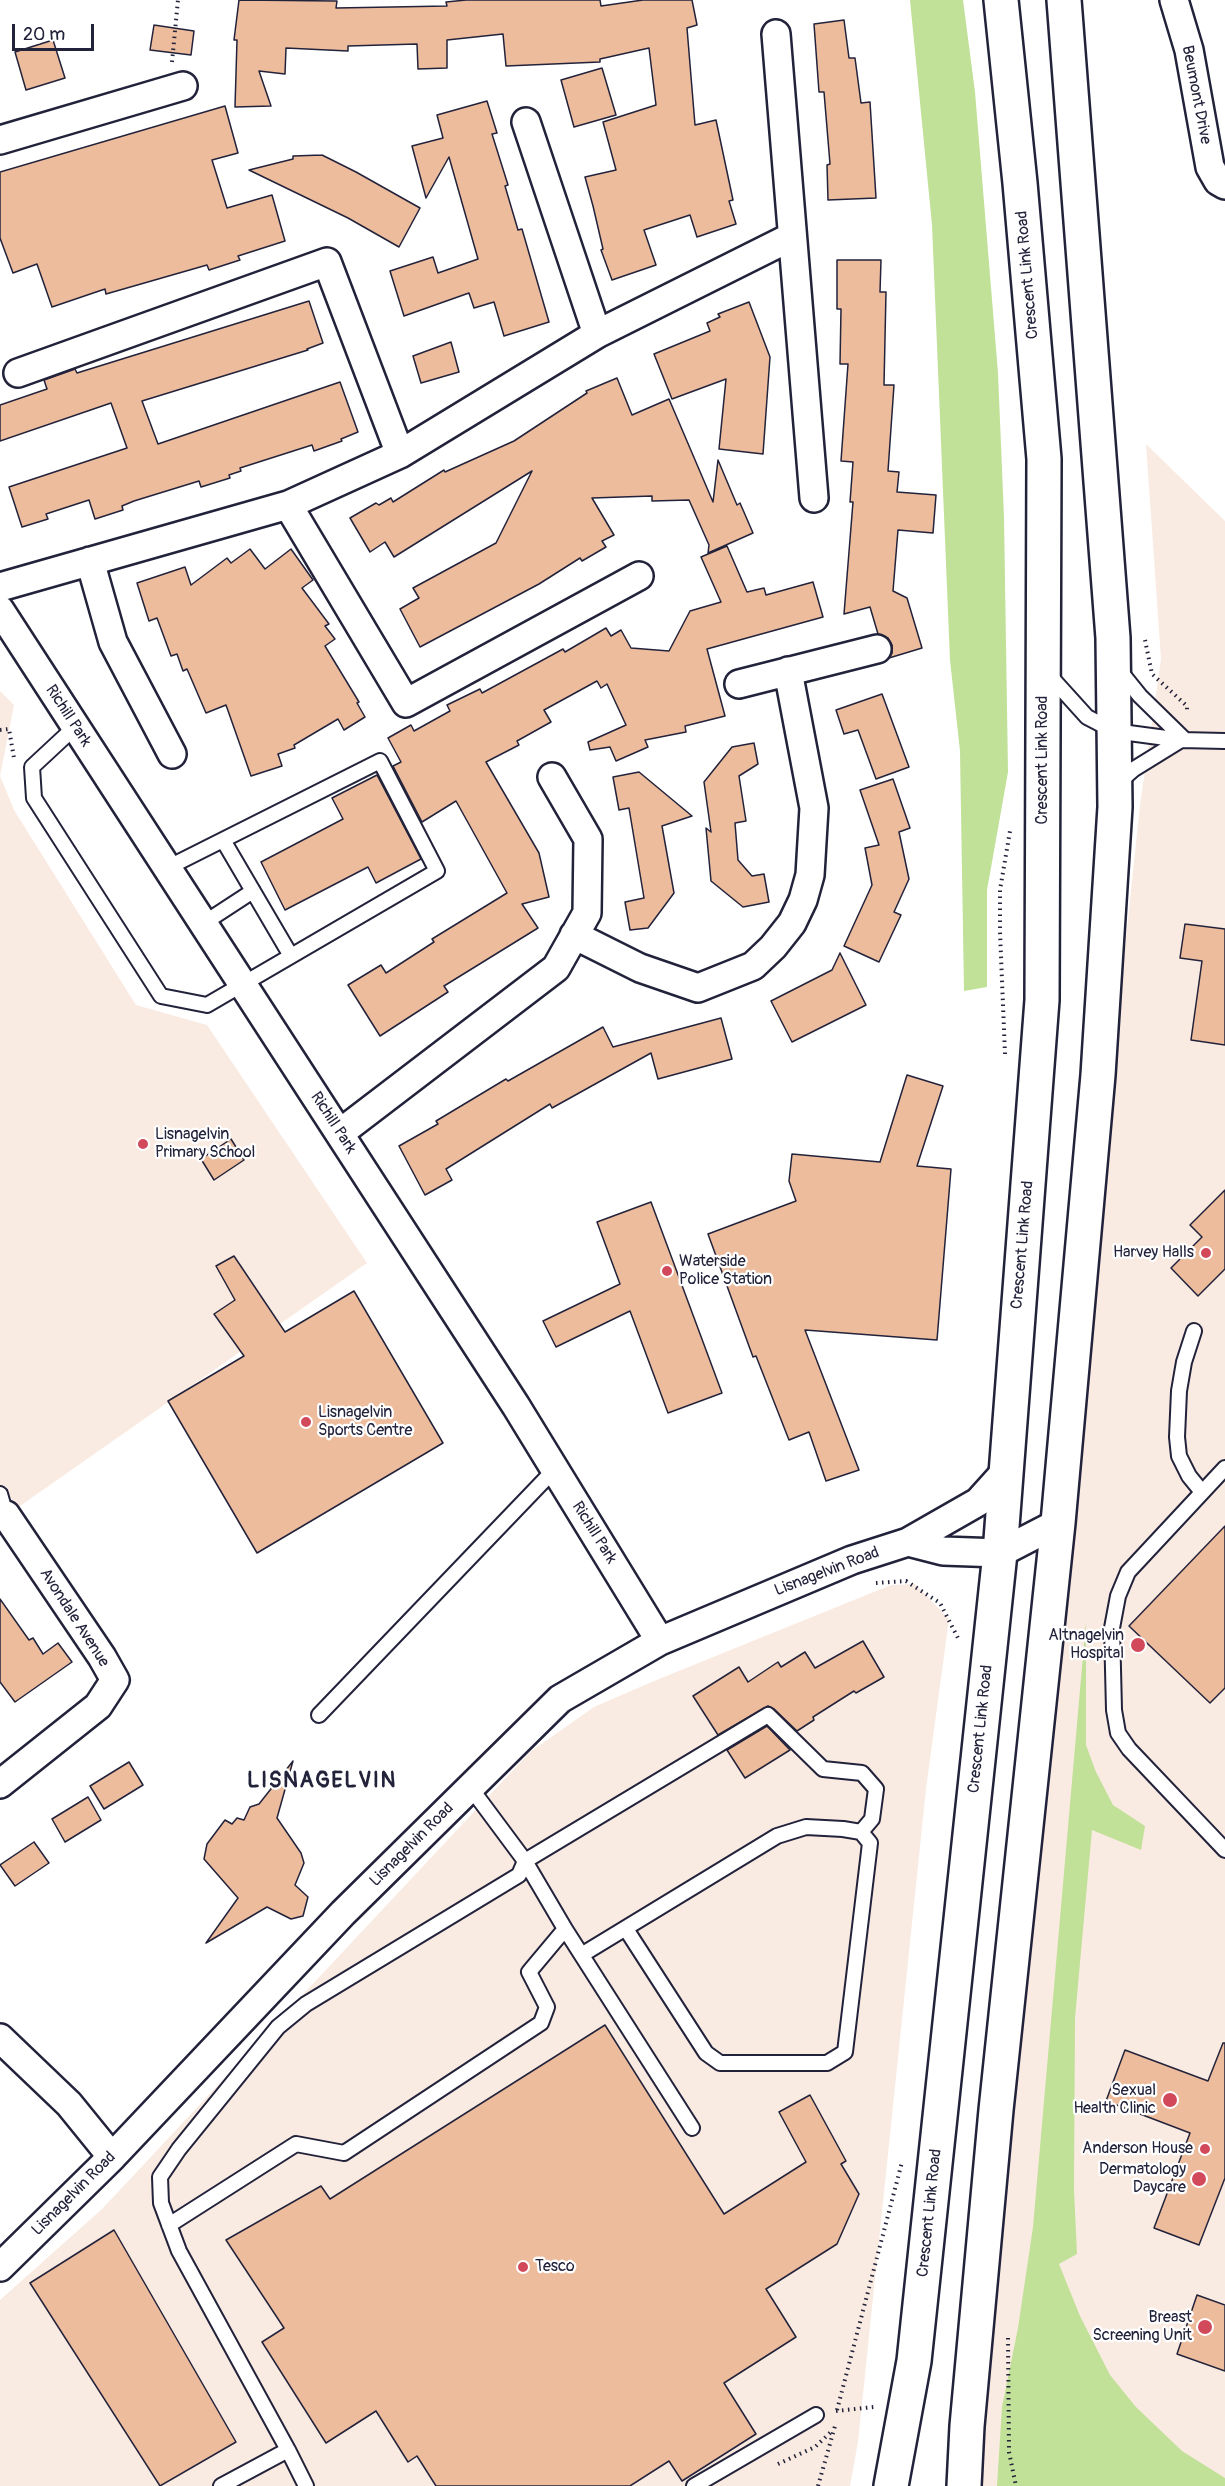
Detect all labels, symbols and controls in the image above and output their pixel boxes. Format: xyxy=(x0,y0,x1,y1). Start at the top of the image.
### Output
scale bar xyxy=(15,12,98,50)
text: 20 m xyxy=(23,23,65,46)
street label: Beumont Drive xyxy=(1177,44,1215,146)
street label: Crescent Link Road xyxy=(1013,210,1043,340)
street label: Richill Park xyxy=(41,681,95,751)
street label: Crescent Link Road xyxy=(1033,696,1053,824)
street label: Richill Park xyxy=(306,1088,360,1158)
place label: Lisnagelvin Primary School xyxy=(155,1125,255,1163)
marker: Lisnagelvin Primary School xyxy=(136,1137,150,1151)
street label: Crescent Link Road xyxy=(1008,1180,1038,1310)
place label: Harvey Halls xyxy=(1113,1243,1194,1263)
marker: Harvey Halls xyxy=(1199,1246,1213,1260)
place label: Waterside Police Station xyxy=(679,1252,772,1290)
marker: Waterside Police Station xyxy=(660,1264,674,1278)
place label: Lisnagelvin Sports Centre xyxy=(318,1403,412,1441)
marker: Lisnagelvin Sports Centre xyxy=(299,1415,313,1429)
street label: Richill Park xyxy=(567,1498,621,1568)
street label: Lisnagelvin Road xyxy=(772,1543,882,1601)
street label: Avondale Avenue xyxy=(35,1565,113,1671)
place label: Altnagelvin Hospital xyxy=(1048,1626,1124,1664)
marker: Altnagelvin Hospital xyxy=(1129,1636,1147,1654)
street label: Crescent Link Road xyxy=(965,1664,997,1794)
district label: LISNAGELVIN xyxy=(247,1768,397,1794)
street label: Lisnagelvin Road xyxy=(366,1799,458,1891)
place label: Sexual Health Clinic xyxy=(1074,2081,1156,2119)
marker: Sexual Health Clinic xyxy=(1161,2091,1179,2109)
place label: Anderson House xyxy=(1082,2139,1193,2159)
marker: Anderson House xyxy=(1198,2142,1212,2156)
street label: Lisnagelvin Road xyxy=(28,2148,120,2240)
street label: Crescent Link Road xyxy=(914,2148,946,2278)
place label: Dermatology Daycare xyxy=(1099,2160,1186,2198)
marker: Dermatology Daycare xyxy=(1190,2170,1208,2188)
place label: Tesco xyxy=(535,2257,575,2277)
marker: Tesco xyxy=(516,2260,530,2274)
place label: Breast Screening Unit xyxy=(1092,2308,1192,2346)
marker: Breast Screening Unit xyxy=(1196,2318,1214,2336)

